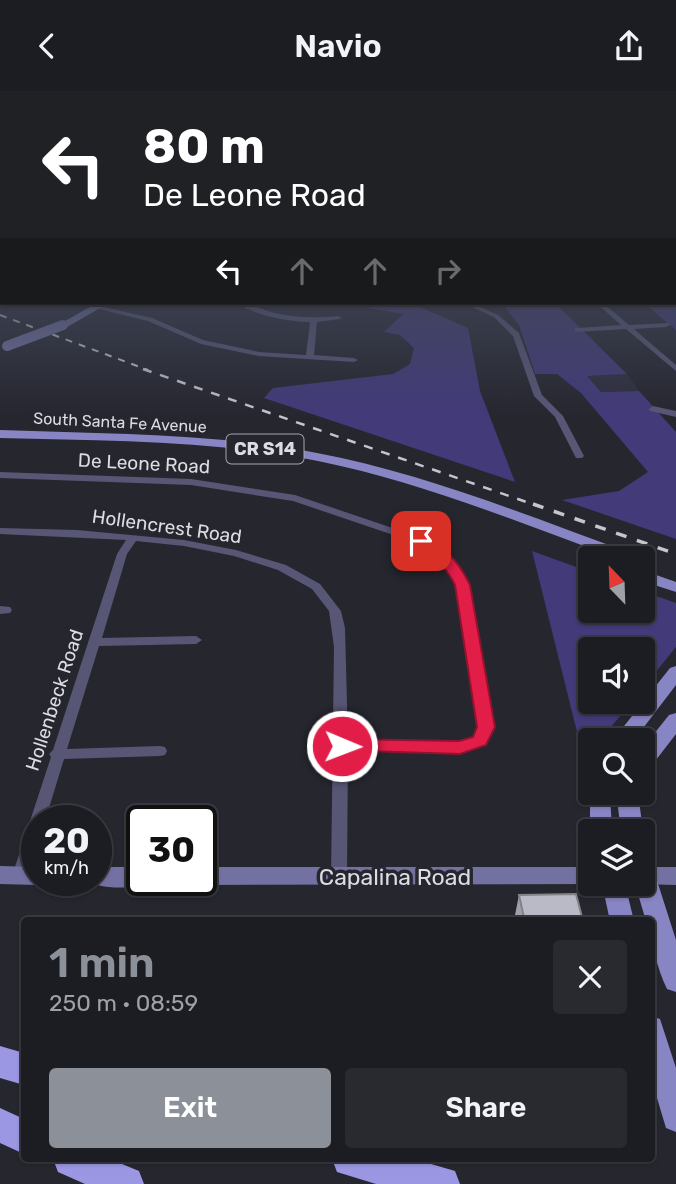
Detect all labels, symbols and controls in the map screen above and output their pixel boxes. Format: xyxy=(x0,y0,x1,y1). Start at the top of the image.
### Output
icon: back xyxy=(28,27,66,65)
text: Navio xyxy=(294,27,382,65)
icon: share xyxy=(610,27,648,65)
text: 80 m xyxy=(143,117,265,175)
icon: left xyxy=(28,119,119,210)
text: De Leone Road xyxy=(143,176,366,214)
icon: left xyxy=(210,252,248,290)
icon: ahead xyxy=(283,252,321,290)
icon: ahead xyxy=(356,252,394,290)
icon: right xyxy=(429,252,467,290)
street label: South Santa Fe Avenue xyxy=(33,408,207,437)
road number: CR S14 xyxy=(226,435,304,463)
street label: De Leone Road xyxy=(77,449,211,478)
street label: Hollencrest Road xyxy=(91,505,243,548)
pin xyxy=(391,511,451,571)
icon: arrive xyxy=(402,522,440,560)
north arrow xyxy=(578,546,654,623)
map controls xyxy=(578,546,655,896)
street label: Hollenbeck Road xyxy=(21,626,88,774)
button: sound xyxy=(578,637,655,714)
position arrow xyxy=(305,709,379,783)
button: search xyxy=(578,728,655,805)
speed limit sign: 30 xyxy=(126,805,217,896)
button: layers xyxy=(578,819,655,896)
text: 20 xyxy=(43,820,90,862)
text: km/h xyxy=(44,857,89,879)
street label: Capalina Road xyxy=(319,863,471,891)
text: 1 min xyxy=(49,938,155,988)
button: close xyxy=(553,940,627,1014)
text: 250 m · 08:59 xyxy=(49,989,198,1017)
button: Exit xyxy=(49,1068,331,1148)
button: Share xyxy=(345,1068,627,1148)

